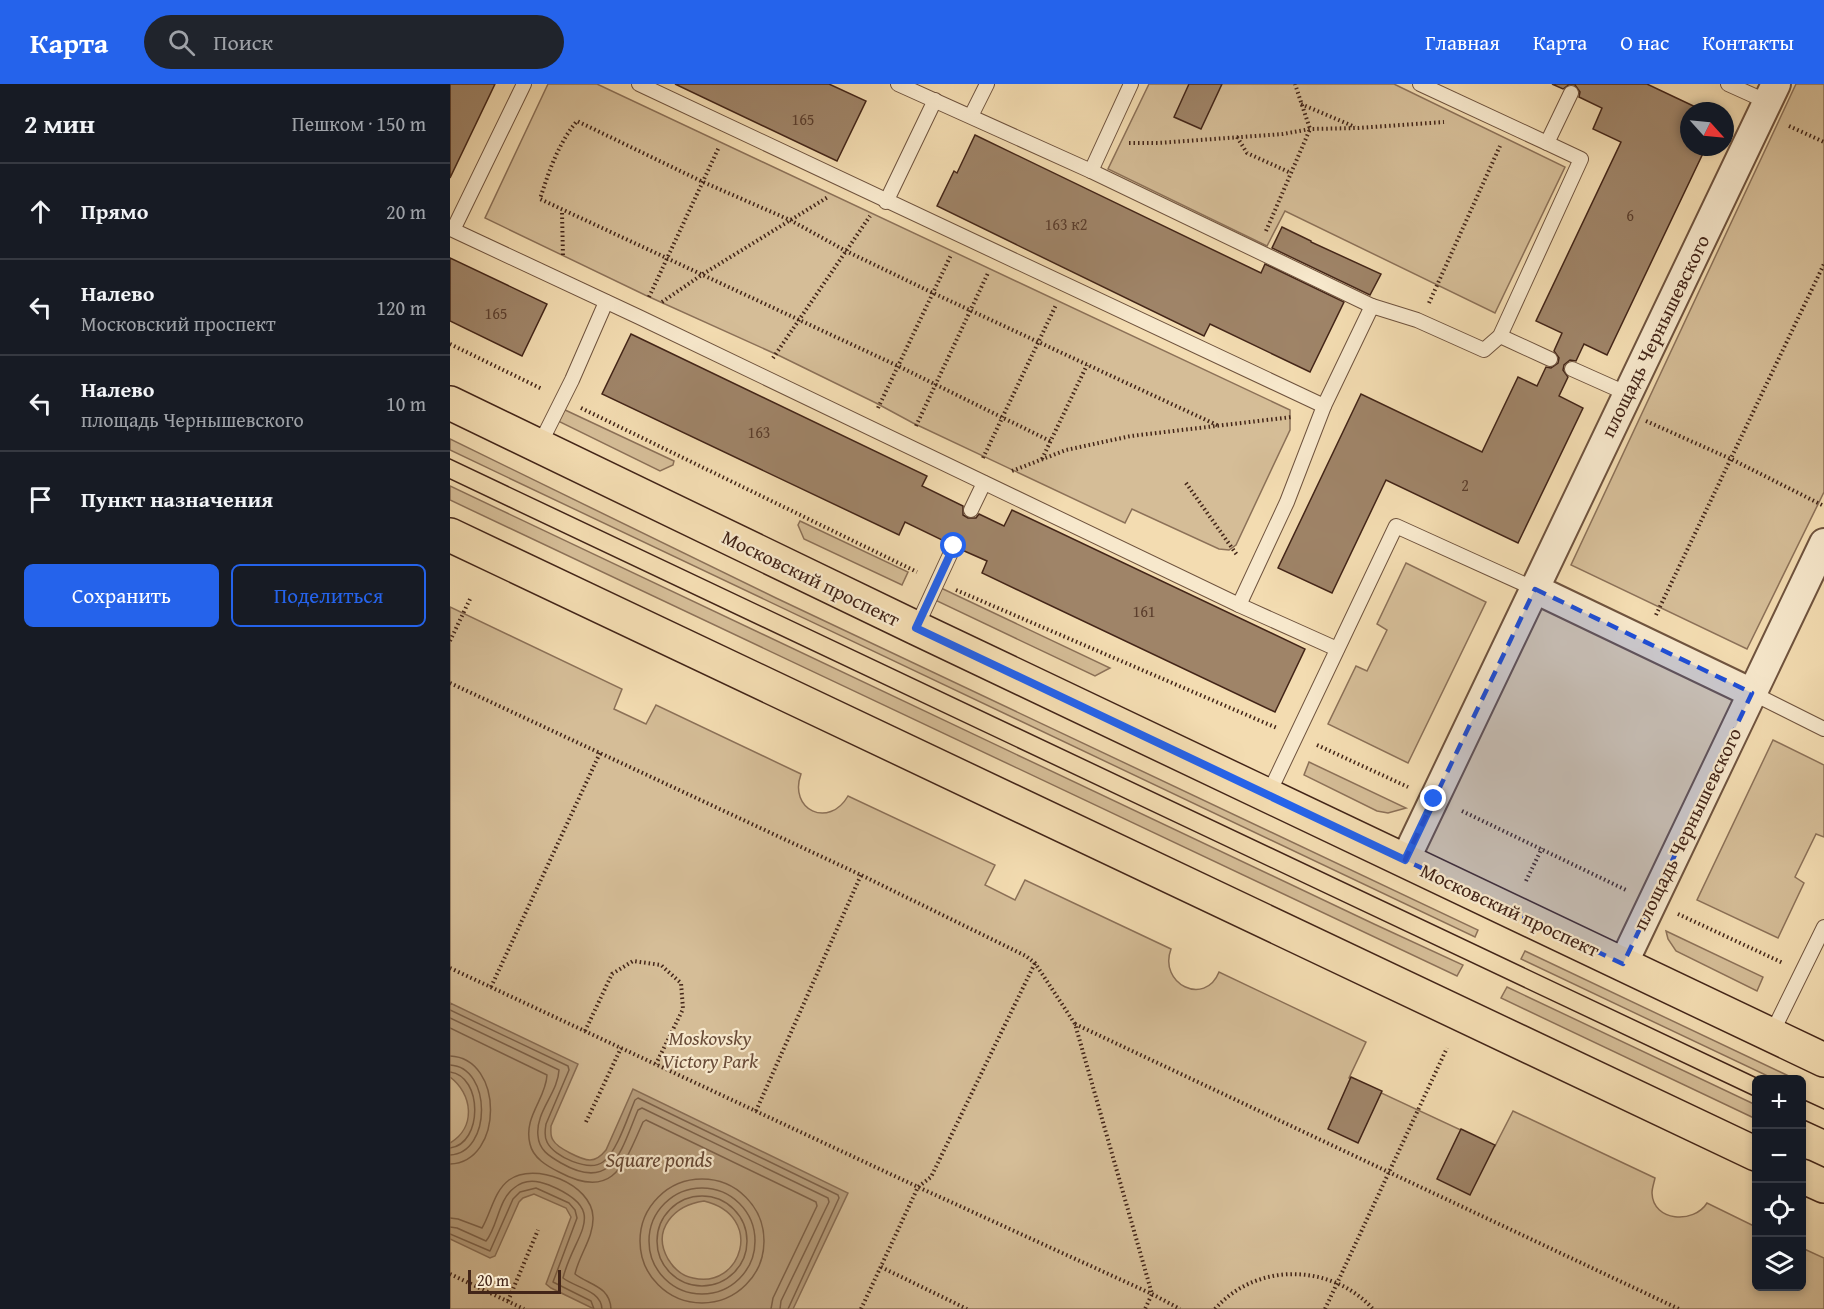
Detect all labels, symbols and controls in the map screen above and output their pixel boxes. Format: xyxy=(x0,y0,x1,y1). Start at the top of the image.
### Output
search box xyxy=(144,15,564,69)
text: Карта xyxy=(30,22,108,63)
icon: search xyxy=(165,26,198,59)
text: Поиск xyxy=(213,26,273,58)
text: Главная xyxy=(1425,27,1500,58)
text: Карта xyxy=(1533,27,1587,58)
text: О нас xyxy=(1620,27,1669,58)
text: Контакты xyxy=(1702,27,1794,58)
north arrow xyxy=(1680,102,1734,156)
text: 2 мин xyxy=(24,104,95,143)
house number: 165 xyxy=(791,107,815,131)
text: Пешком · 150 m xyxy=(292,109,426,138)
icon: ahead xyxy=(24,195,57,228)
text: Прямо xyxy=(81,195,148,227)
text: 20 m xyxy=(386,197,426,226)
house number: 6 xyxy=(1626,203,1634,227)
house number: 163 к2 xyxy=(1045,212,1087,236)
street label: площадь Чернышевского xyxy=(1593,229,1716,442)
text: Налево xyxy=(81,277,154,309)
icon: left xyxy=(24,291,57,324)
text: 120 m xyxy=(376,293,426,322)
house number: 165 xyxy=(484,301,508,325)
text: Московский проспект xyxy=(81,309,276,338)
text: Налево xyxy=(81,373,154,405)
icon: left xyxy=(24,387,57,420)
text: 10 m xyxy=(386,389,426,418)
text: площадь Чернышевского xyxy=(81,405,304,434)
house number: 163 xyxy=(747,420,771,444)
house number: 2 xyxy=(1461,473,1469,497)
icon: arrive xyxy=(24,483,57,516)
text: Пункт назначения xyxy=(81,483,273,515)
street label: Московский проспект xyxy=(717,522,905,633)
route start xyxy=(940,532,966,558)
button: Сохранить xyxy=(24,564,219,627)
button: Поделиться xyxy=(231,564,426,627)
house number: 161 xyxy=(1132,599,1156,623)
street label: площадь Чернышевского xyxy=(1625,722,1748,935)
route end xyxy=(1420,785,1446,811)
street label: Московский проспект xyxy=(1416,855,1605,964)
park label: Moskovsky Victory Park xyxy=(662,1023,759,1075)
map controls xyxy=(1752,1075,1806,1291)
button: + xyxy=(1752,1075,1806,1129)
button: − xyxy=(1752,1129,1806,1183)
water label: Square ponds xyxy=(606,1144,713,1175)
button: locate xyxy=(1752,1183,1806,1237)
button: layers xyxy=(1752,1237,1806,1291)
scale bar xyxy=(468,1267,561,1294)
text: 20 m xyxy=(477,1268,509,1292)

